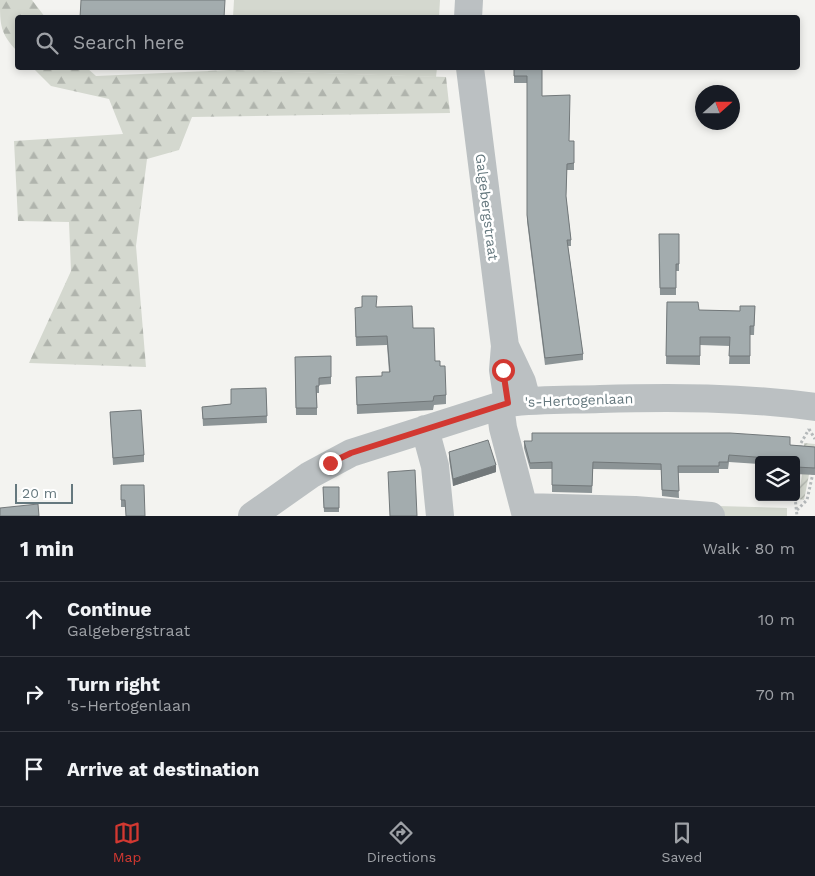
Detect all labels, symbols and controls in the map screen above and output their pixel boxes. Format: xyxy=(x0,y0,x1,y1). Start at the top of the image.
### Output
search box xyxy=(15,15,800,70)
icon: search xyxy=(33,29,61,57)
text: Search here xyxy=(73,31,184,54)
north arrow xyxy=(695,85,740,130)
street label: Galgebergstraat xyxy=(472,153,502,262)
route start xyxy=(492,359,515,382)
street label: 's-Hertogenlaan xyxy=(525,390,633,410)
route end xyxy=(319,452,342,475)
map controls xyxy=(755,456,800,501)
button: layers xyxy=(755,456,800,501)
scale bar xyxy=(15,481,72,504)
text: 20 m xyxy=(22,485,57,501)
text: 1 min xyxy=(20,536,74,561)
text: Walk · 80 m xyxy=(703,539,795,558)
text: Continue xyxy=(67,598,151,621)
icon: ahead xyxy=(20,605,48,633)
text: 10 m xyxy=(758,610,795,629)
text: Galgebergstraat xyxy=(67,621,190,640)
text: Turn right xyxy=(67,673,160,696)
icon: right xyxy=(20,680,48,708)
text: 70 m xyxy=(756,685,795,704)
text: 's-Hertogenlaan xyxy=(67,696,191,715)
icon: arrive xyxy=(20,755,48,783)
text: Arrive at destination xyxy=(67,758,259,781)
tab: Map xyxy=(113,819,141,865)
tab: Directions xyxy=(367,819,436,865)
tab: Saved xyxy=(662,819,702,865)

